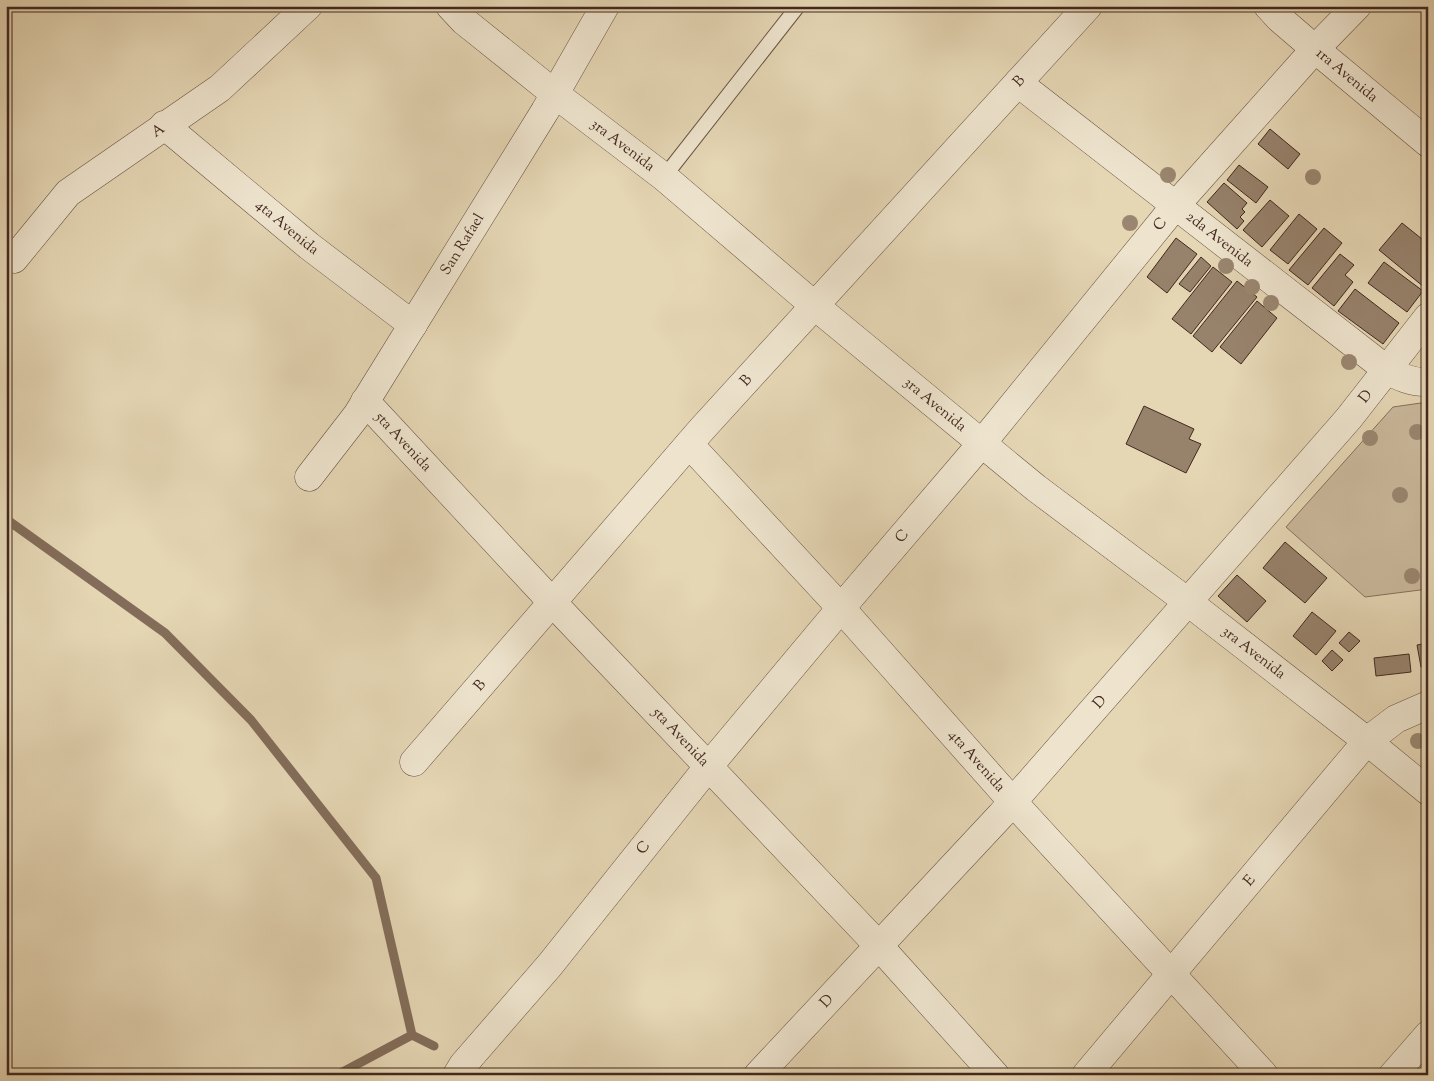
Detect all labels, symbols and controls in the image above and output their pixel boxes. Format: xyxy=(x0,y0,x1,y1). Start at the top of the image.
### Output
street label: 1ra Avenida xyxy=(1311,43,1382,108)
street label: B xyxy=(1008,70,1031,92)
street label: 3ra Avenida xyxy=(586,114,659,177)
street label: A xyxy=(147,119,169,143)
street label: 4ta Avenida xyxy=(251,195,323,260)
street label: 2da Avenida xyxy=(1181,207,1257,272)
street label: San Rafael xyxy=(436,210,489,279)
street label: C xyxy=(1148,213,1172,236)
street label: B xyxy=(735,369,758,391)
street label: 3ra Avenida xyxy=(899,372,971,437)
street label: D xyxy=(1354,385,1378,408)
street label: 5ta Avenida xyxy=(369,407,436,477)
street label: C xyxy=(890,525,914,548)
street label: 3ra Avenida xyxy=(1217,621,1290,684)
street label: B xyxy=(469,675,491,696)
street label: D xyxy=(1088,691,1112,714)
street label: 5ta Avenida xyxy=(646,702,714,771)
street label: 4ta Avenida xyxy=(943,725,1010,797)
street label: C xyxy=(631,837,655,859)
street label: E xyxy=(1239,870,1260,891)
street label: D xyxy=(815,990,839,1013)

